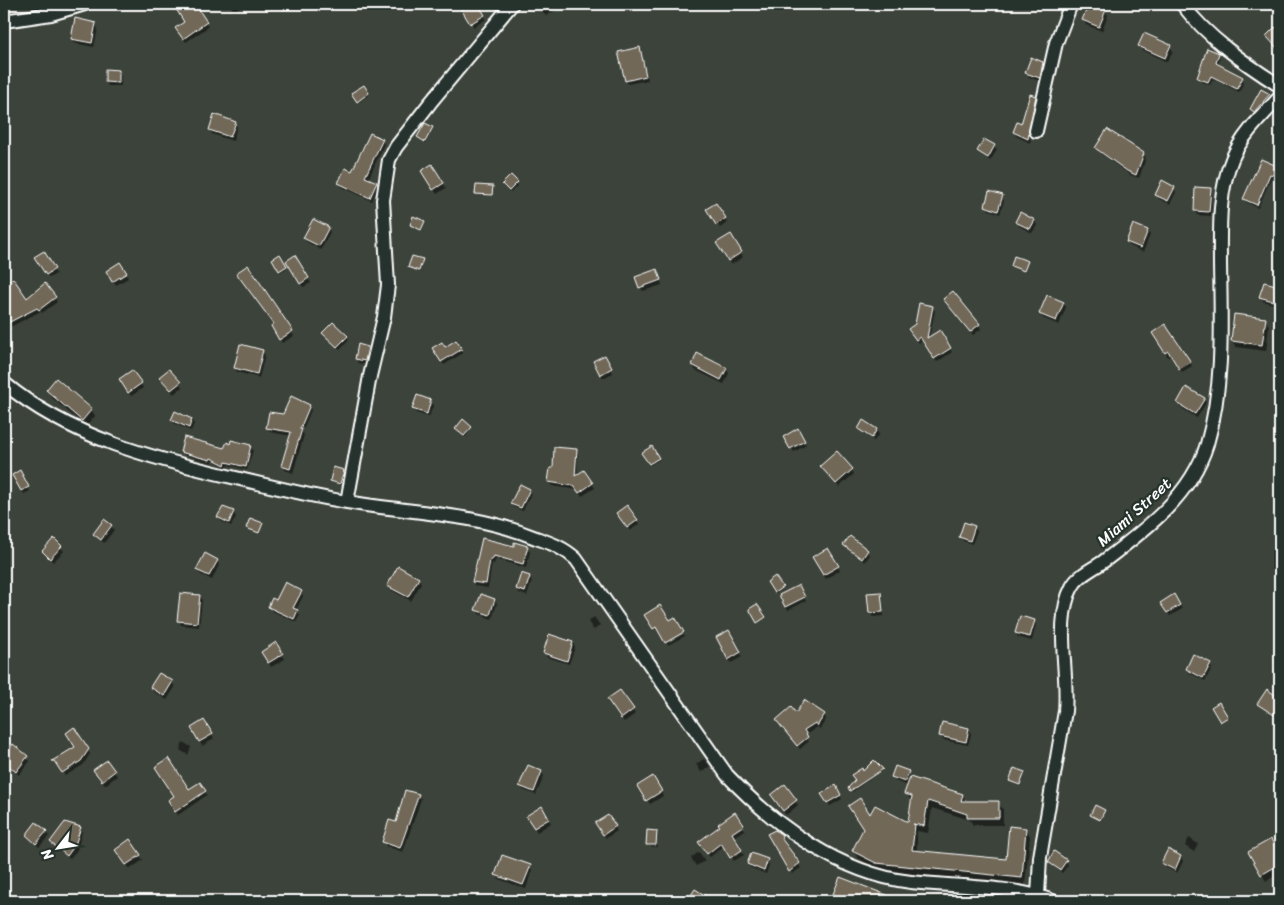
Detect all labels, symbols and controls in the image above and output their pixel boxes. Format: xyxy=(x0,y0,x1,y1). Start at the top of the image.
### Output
street label: Miami Street xyxy=(1090,470,1178,554)
north arrow xyxy=(32,822,82,872)
text: N xyxy=(34,844,61,866)

